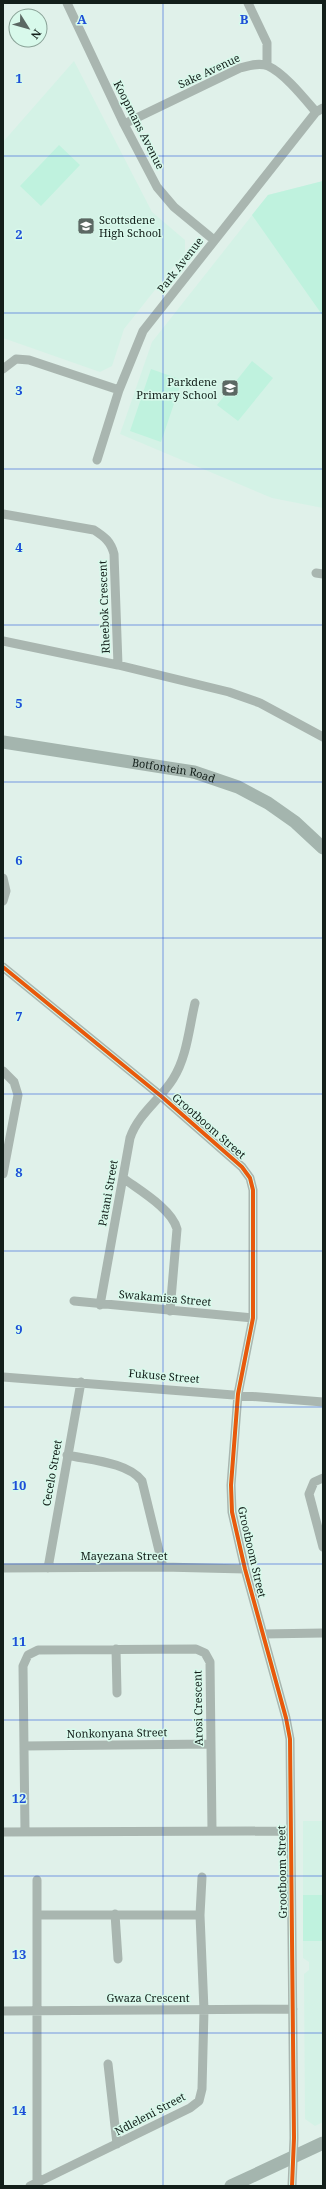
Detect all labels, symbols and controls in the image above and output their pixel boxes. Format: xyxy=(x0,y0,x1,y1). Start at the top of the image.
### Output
north arrow xyxy=(8,8,48,48)
text: A xyxy=(77,10,87,28)
text: B xyxy=(240,10,249,28)
text: N xyxy=(28,26,45,43)
street label: Sake Avenue xyxy=(176,50,242,91)
text: 1 xyxy=(15,69,23,87)
street label: Koopmans Avenue xyxy=(111,78,168,172)
place label: Scottsdene High School xyxy=(99,212,162,240)
school or university icon: Scottsdene High School xyxy=(76,216,96,236)
text: 2 xyxy=(15,225,23,243)
street label: Park Avenue xyxy=(153,234,206,296)
place label: Parkdene Primary School xyxy=(136,374,218,402)
school or university icon: Parkdene Primary School xyxy=(220,378,240,398)
text: 3 xyxy=(15,381,23,399)
text: 4 xyxy=(15,538,23,556)
street label: Rheebok Crescent xyxy=(94,560,113,654)
text: 5 xyxy=(15,694,23,712)
street label: Botfontein Road xyxy=(131,754,218,786)
text: 6 xyxy=(15,851,23,869)
text: 7 xyxy=(15,1007,23,1025)
street label: Grootboom Street xyxy=(169,1089,249,1162)
street label: Patani Street xyxy=(94,1158,121,1227)
text: 8 xyxy=(15,1163,23,1181)
street label: Swakamisa Street xyxy=(118,1286,212,1309)
text: 9 xyxy=(15,1320,23,1338)
street label: Fukuse Street xyxy=(128,1365,200,1386)
street label: Cecelo Street xyxy=(38,1438,65,1507)
text: 10 xyxy=(12,1476,26,1494)
street label: Grootboom Street xyxy=(235,1505,270,1599)
street label: Mayezana Street xyxy=(80,1548,168,1563)
text: 11 xyxy=(12,1632,26,1650)
street label: Arosi Crescent xyxy=(189,1670,206,1746)
street label: Nonkonyana Street xyxy=(67,1724,167,1741)
text: 12 xyxy=(12,1789,26,1807)
street label: Grootboom Street xyxy=(273,1825,290,1919)
text: 13 xyxy=(12,1945,26,1963)
street label: Gwaza Crescent xyxy=(106,1990,190,2005)
street label: Ndleleni Street xyxy=(112,2089,188,2138)
text: 14 xyxy=(12,2101,27,2119)

